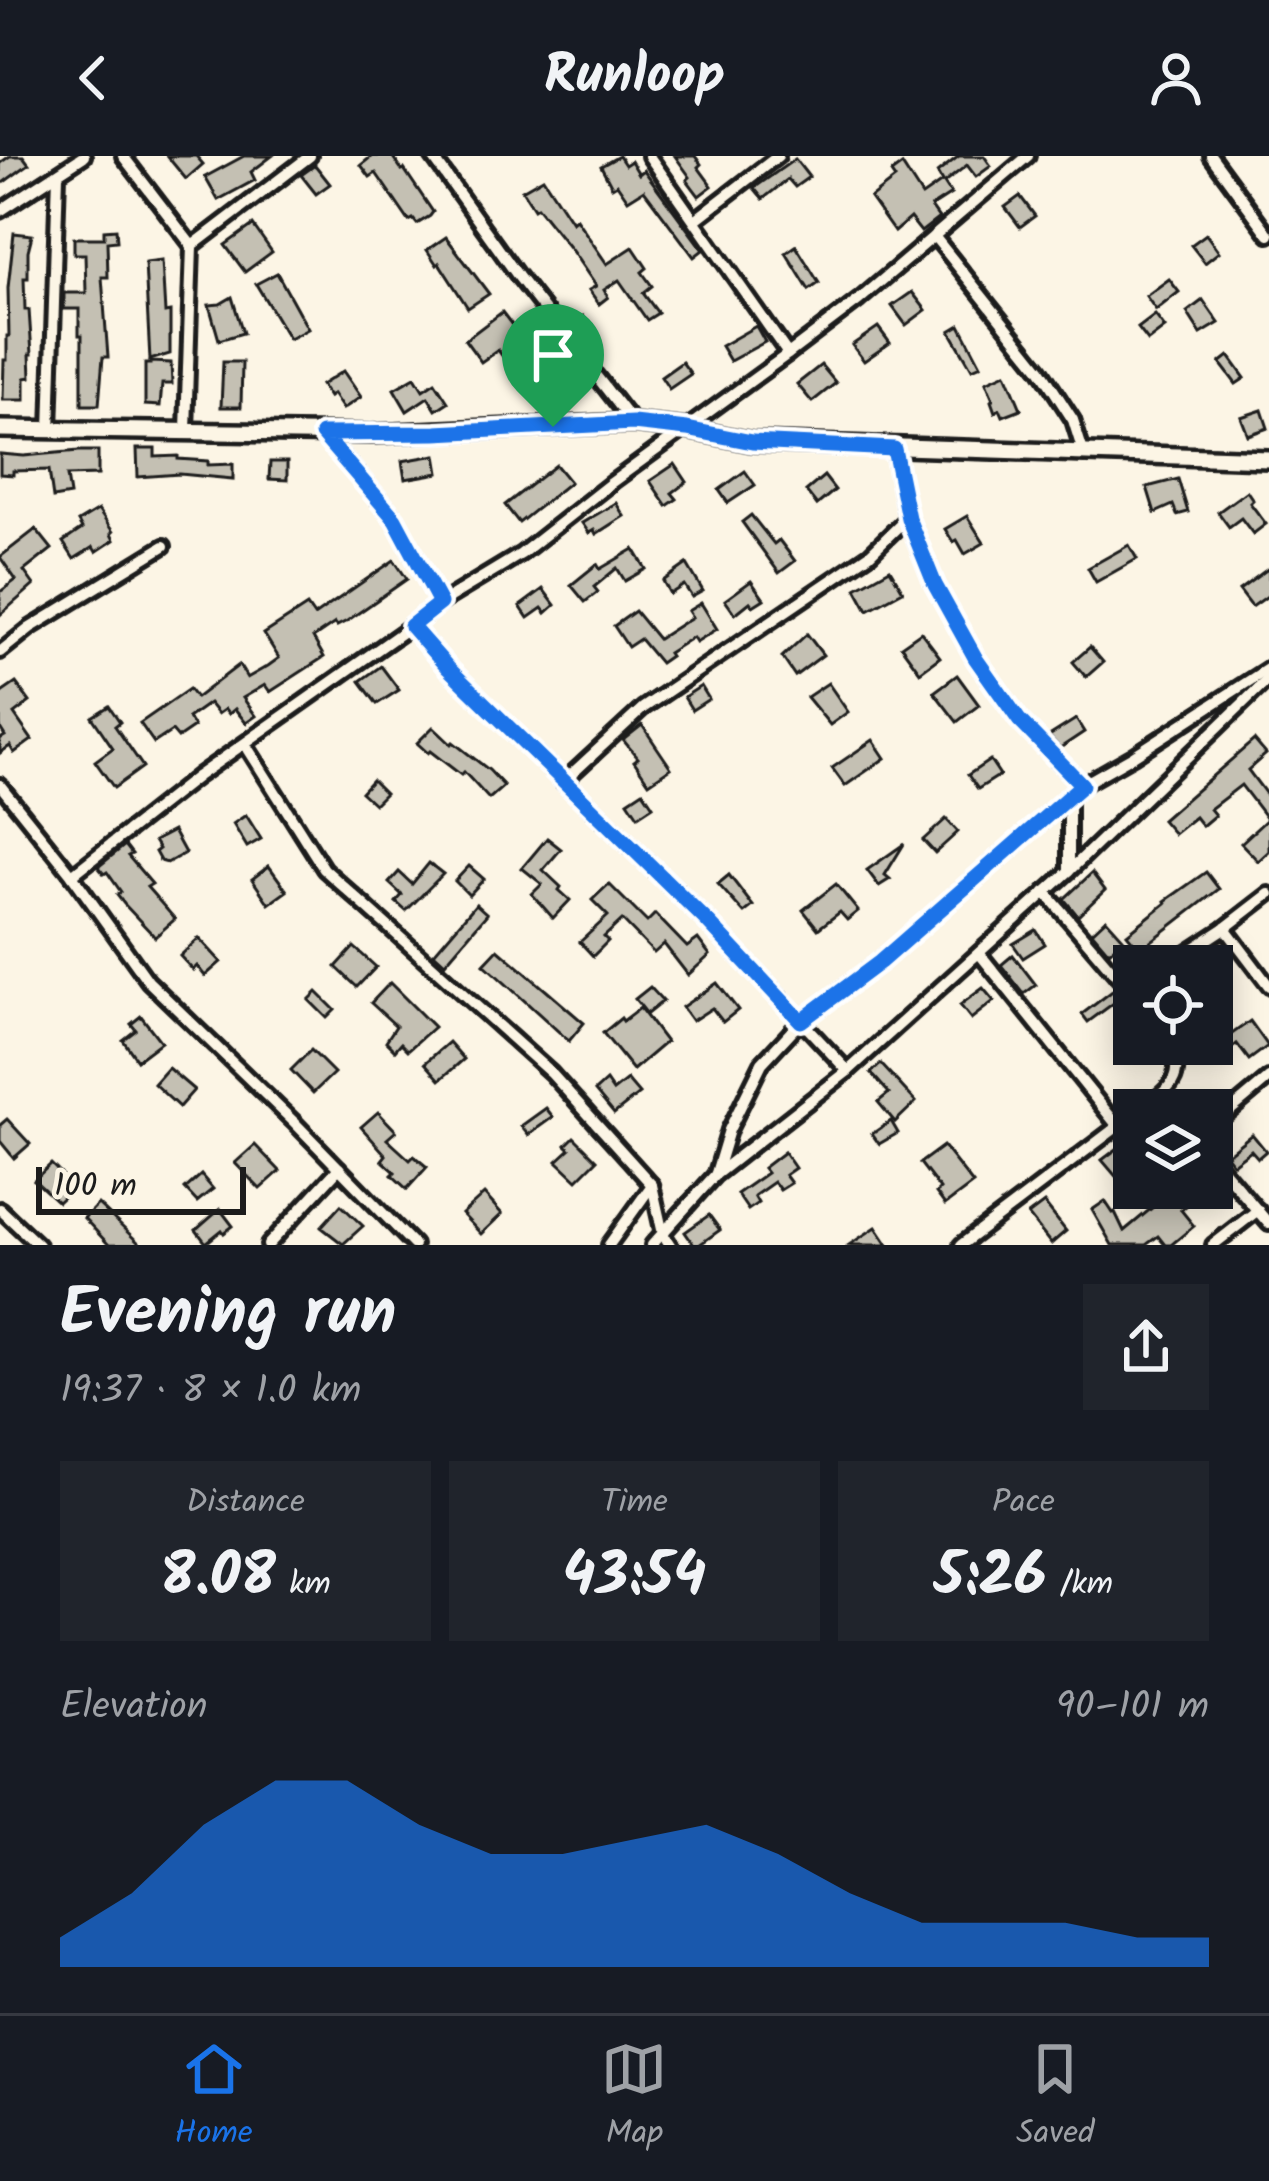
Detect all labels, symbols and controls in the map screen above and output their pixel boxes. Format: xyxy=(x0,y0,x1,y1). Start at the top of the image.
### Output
text: Runloop xyxy=(544,35,725,121)
icon: back xyxy=(60,45,126,111)
icon: person xyxy=(1143,45,1209,111)
pin xyxy=(502,304,604,427)
icon: arrive xyxy=(520,322,586,388)
map controls xyxy=(1113,945,1233,1209)
button: locate xyxy=(1113,945,1233,1065)
button: layers xyxy=(1113,1089,1233,1209)
scale bar xyxy=(36,1161,246,1214)
text: 100 m xyxy=(54,1161,137,1214)
text: Evening run xyxy=(60,1263,396,1368)
button: share xyxy=(1083,1284,1209,1410)
text: 19:37 · 8 × 1.0 km xyxy=(60,1361,361,1423)
text: Distance xyxy=(186,1477,305,1530)
text: Time xyxy=(601,1477,668,1530)
text: Pace xyxy=(992,1477,1055,1530)
text: 8.08 xyxy=(160,1530,276,1626)
text: 43:54 xyxy=(563,1530,706,1626)
text: 5:26 xyxy=(934,1530,1046,1626)
text: km xyxy=(276,1559,331,1612)
text: /km xyxy=(1046,1559,1113,1612)
text: Elevation xyxy=(60,1677,208,1739)
text: 90–101 m xyxy=(1056,1677,1209,1739)
tab: Home xyxy=(174,2036,253,2161)
tab: Map xyxy=(601,2036,667,2161)
tab: Saved xyxy=(1016,2036,1095,2161)

